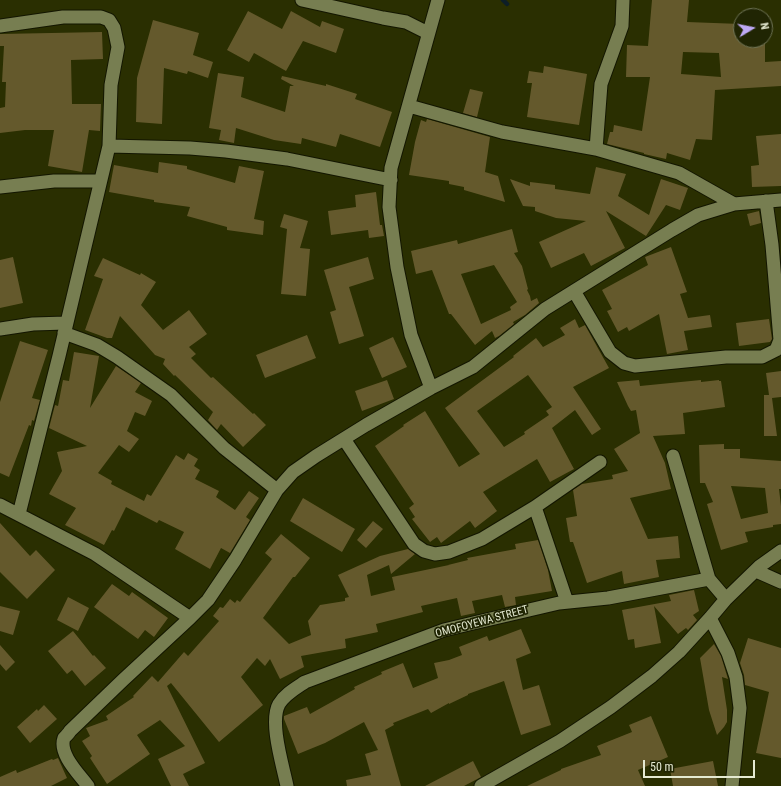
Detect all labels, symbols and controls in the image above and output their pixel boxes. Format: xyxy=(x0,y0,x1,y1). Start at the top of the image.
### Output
north arrow xyxy=(733,8,773,48)
text: N xyxy=(757,22,771,30)
street label: OMOFOYEWA STREET xyxy=(434,603,530,641)
scale bar xyxy=(645,752,757,778)
text: 50 m xyxy=(650,760,674,774)

